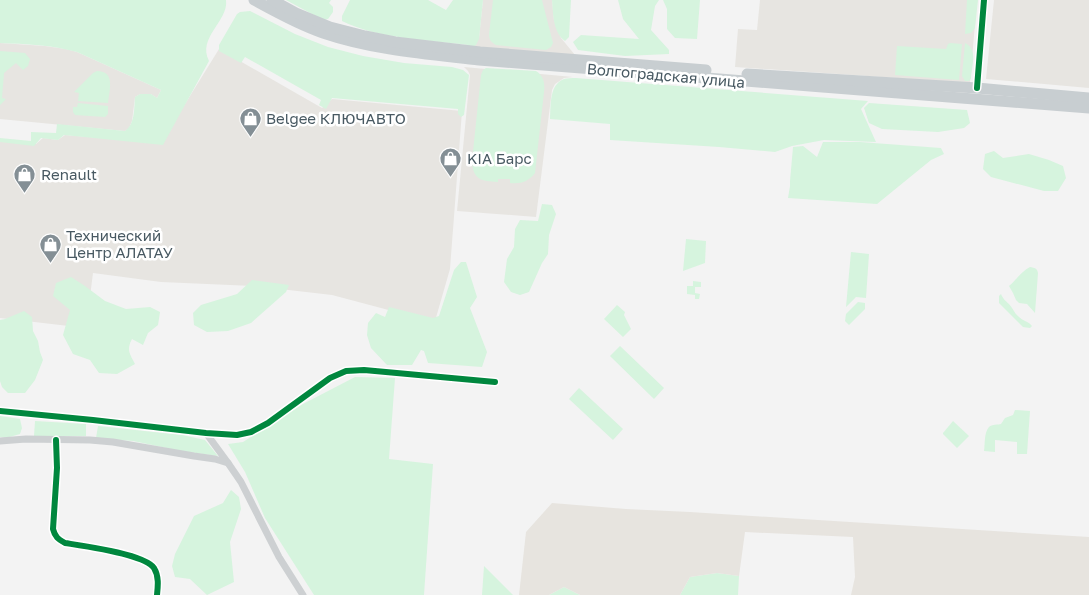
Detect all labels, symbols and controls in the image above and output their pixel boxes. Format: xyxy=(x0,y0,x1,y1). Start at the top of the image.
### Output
street label: Волгоградская улица xyxy=(586,59,746,91)
shop icon: Belgee КЛЮЧАВТО xyxy=(238,106,262,137)
place label: Belgee КЛЮЧАВТО xyxy=(266,109,406,127)
shop icon: KIA Барс xyxy=(439,146,463,177)
place label: KIA Барс xyxy=(467,149,532,167)
shop icon: Renault xyxy=(13,162,37,193)
place label: Renault xyxy=(41,165,97,183)
place label: Технический Центр АЛАТАУ xyxy=(66,226,173,261)
shop icon: Технический Центр АЛАТАУ xyxy=(38,232,62,263)

